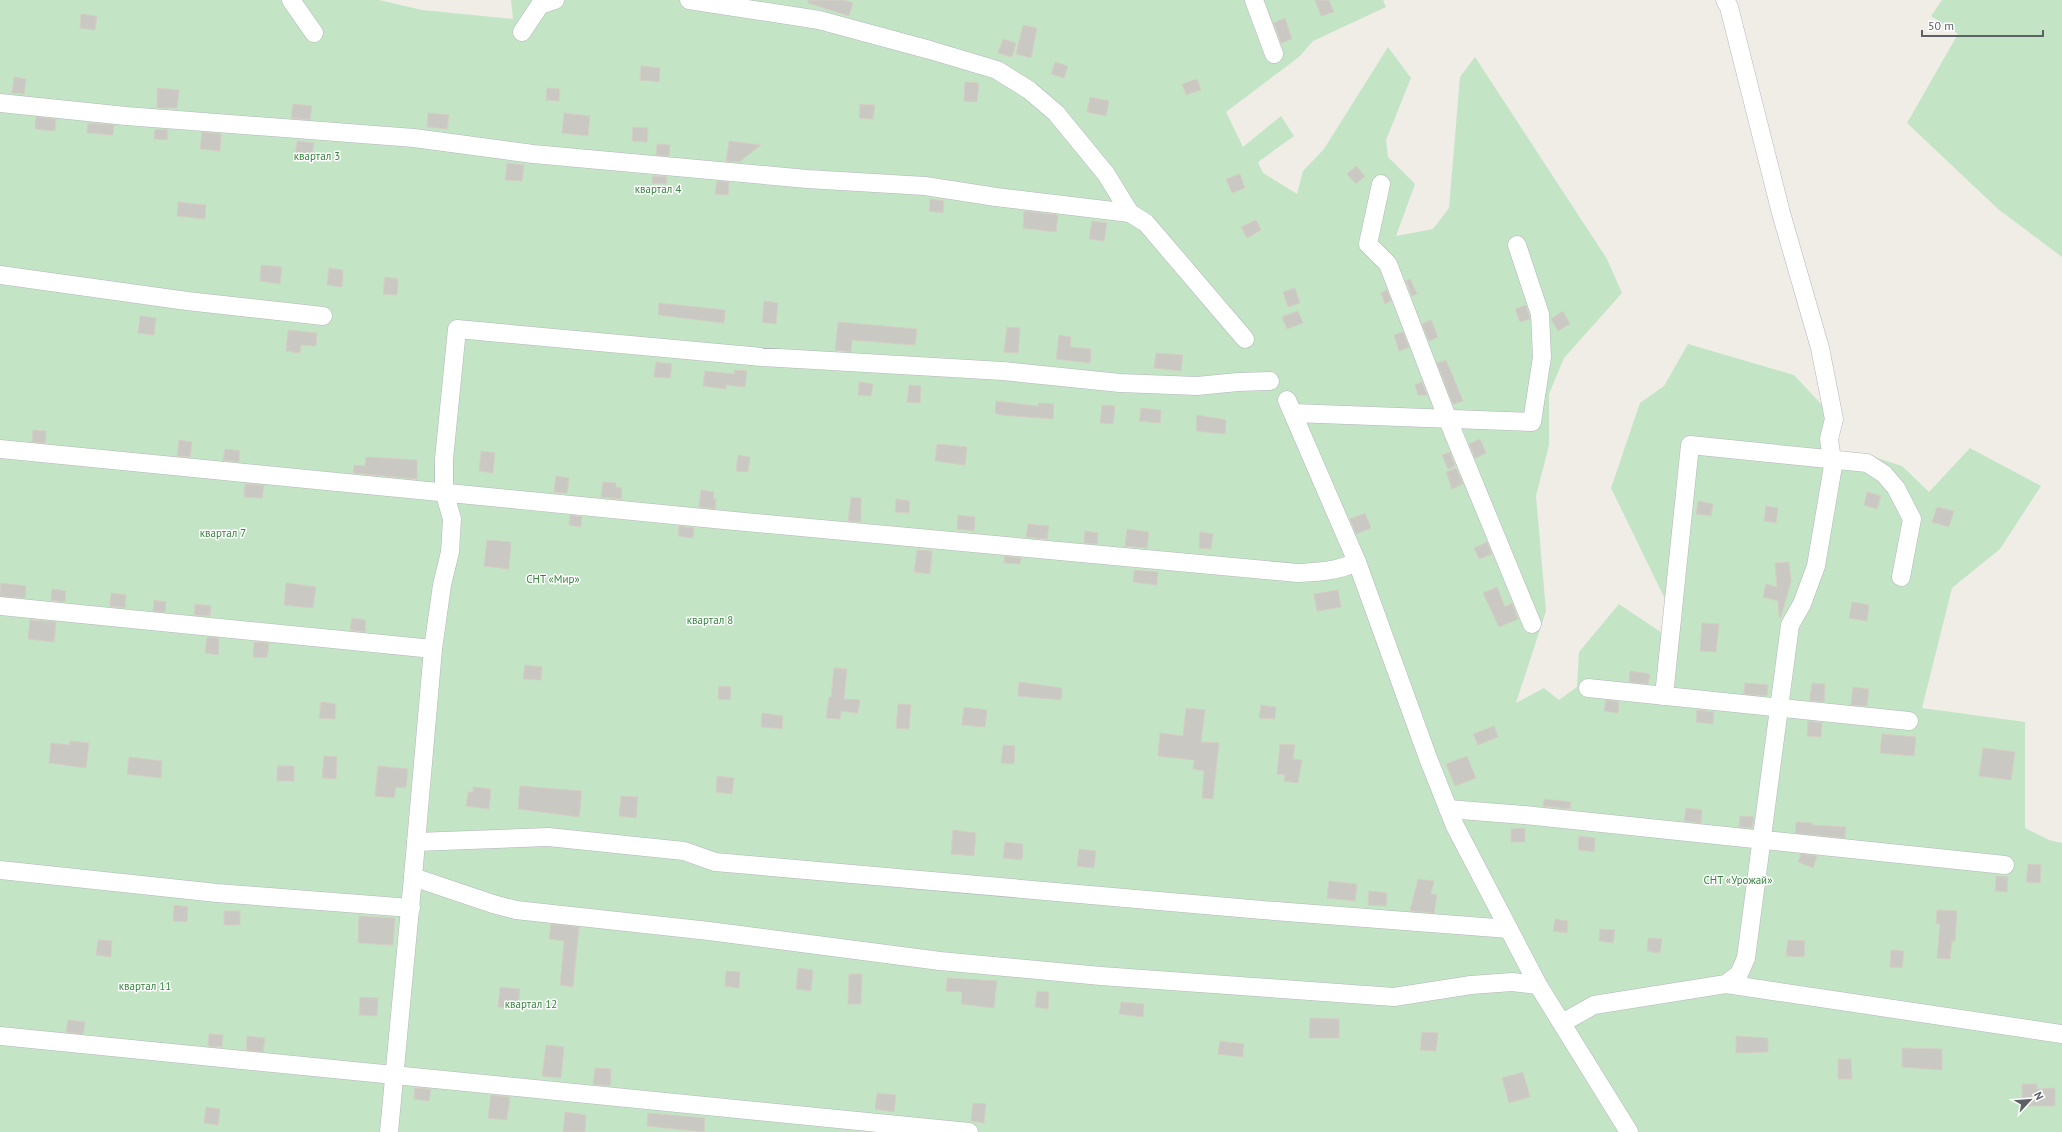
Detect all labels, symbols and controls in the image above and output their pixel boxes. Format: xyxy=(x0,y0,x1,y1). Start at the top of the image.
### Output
scale bar xyxy=(1922,12,2043,38)
text: 50 m xyxy=(1928,18,1954,33)
park label: квартал 3 xyxy=(294,149,340,163)
park label: квартал 4 xyxy=(635,182,681,196)
park label: квартал 7 xyxy=(200,526,246,540)
park label: СНТ «Мир» xyxy=(526,572,580,586)
park label: квартал 8 xyxy=(687,613,733,627)
park label: СНТ «Урожай» xyxy=(1704,873,1772,887)
park label: квартал 11 xyxy=(119,979,171,993)
park label: квартал 12 xyxy=(505,997,557,1011)
north arrow xyxy=(2010,1080,2050,1120)
text: N xyxy=(2031,1089,2047,1102)

